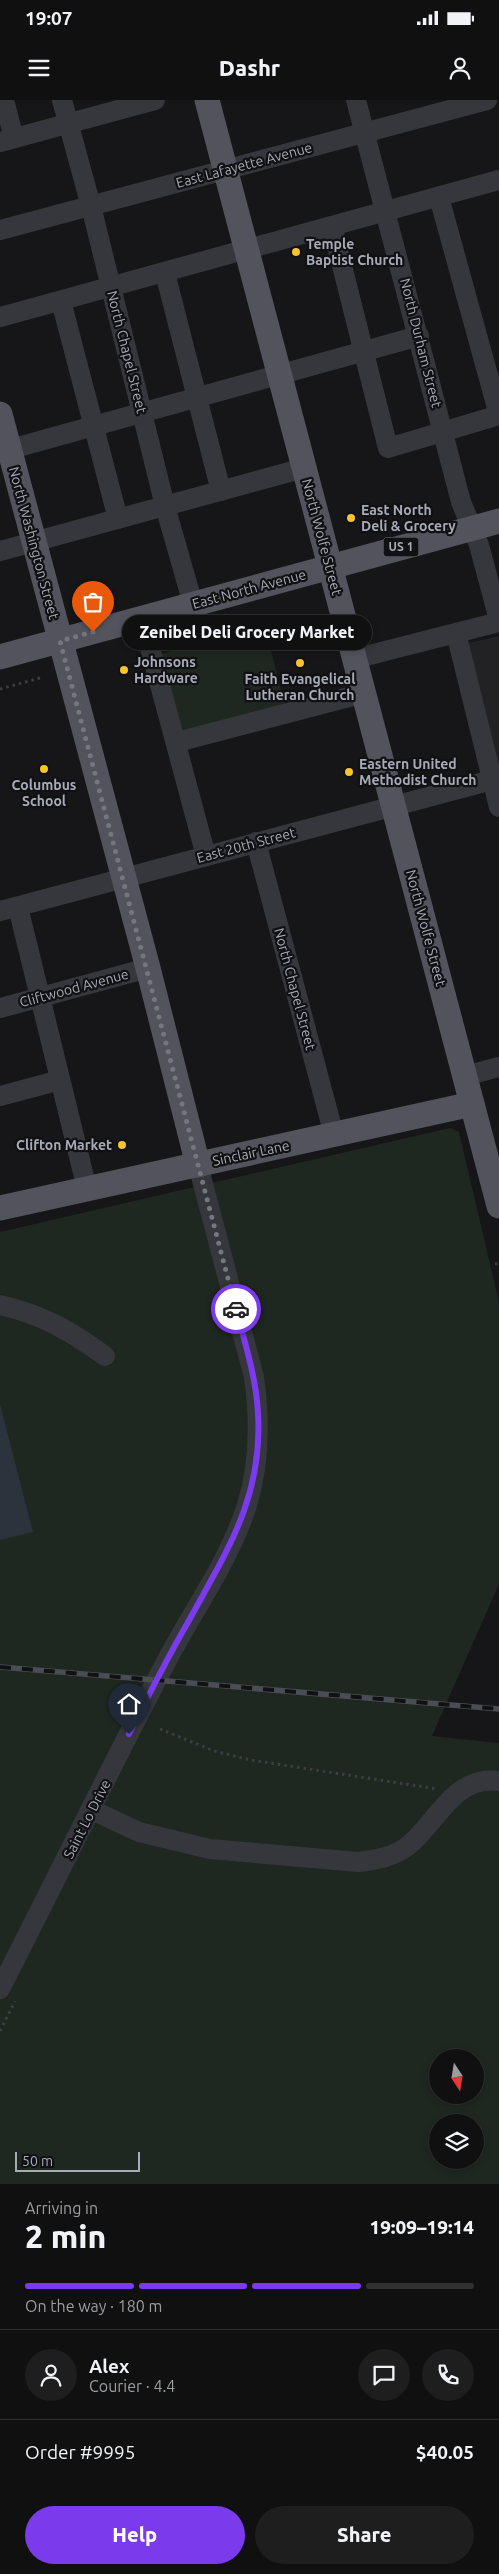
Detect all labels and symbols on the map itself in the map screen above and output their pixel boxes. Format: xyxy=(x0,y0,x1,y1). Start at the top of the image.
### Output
street label: East Lafayette Avenue xyxy=(174,139,314,191)
place label: Temple Baptist Church xyxy=(306,236,403,268)
marker: Temple Baptist Church xyxy=(290,246,302,258)
street label: North Durham Street xyxy=(397,277,445,410)
street label: North Chapel Street xyxy=(104,289,150,415)
street label: North Washington Street xyxy=(6,465,62,622)
street label: North Wolfe Street xyxy=(299,477,345,598)
place label: East North Deli & Grocery xyxy=(361,502,456,534)
marker: East North Deli & Grocery xyxy=(345,512,357,524)
road number: US 1 xyxy=(384,538,418,557)
street label: East North Avenue xyxy=(190,566,308,612)
pin xyxy=(72,581,114,632)
callout: Zenibel Deli Grocery Market xyxy=(123,614,373,650)
place label: Johnsons Hardware xyxy=(134,654,198,686)
marker: Faith Evangelical Lutheran Church xyxy=(294,657,306,669)
marker: Johnsons Hardware xyxy=(118,664,130,676)
place label: Faith Evangelical Lutheran Church xyxy=(245,671,355,703)
place label: Eastern United Methodist Church xyxy=(359,756,476,788)
marker: Columbus School xyxy=(38,763,50,775)
marker: Eastern United Methodist Church xyxy=(343,766,355,778)
place label: Columbus School xyxy=(12,777,77,809)
street label: East 20th Street xyxy=(195,824,298,866)
street label: North Wolfe Street xyxy=(403,868,449,989)
street label: North Chapel Street xyxy=(271,926,319,1052)
street label: Cliftwood Avenue xyxy=(18,966,130,1010)
place label: Clifton Market xyxy=(16,1137,112,1153)
street label: Sinclair Lane xyxy=(211,1137,291,1169)
marker: Clifton Market xyxy=(116,1139,128,1151)
courier xyxy=(211,1284,261,1334)
pin xyxy=(108,1683,150,1734)
street label: Saint Lo Drive xyxy=(60,1777,114,1861)
north arrow xyxy=(429,2049,484,2104)
scale bar xyxy=(15,2149,140,2172)

